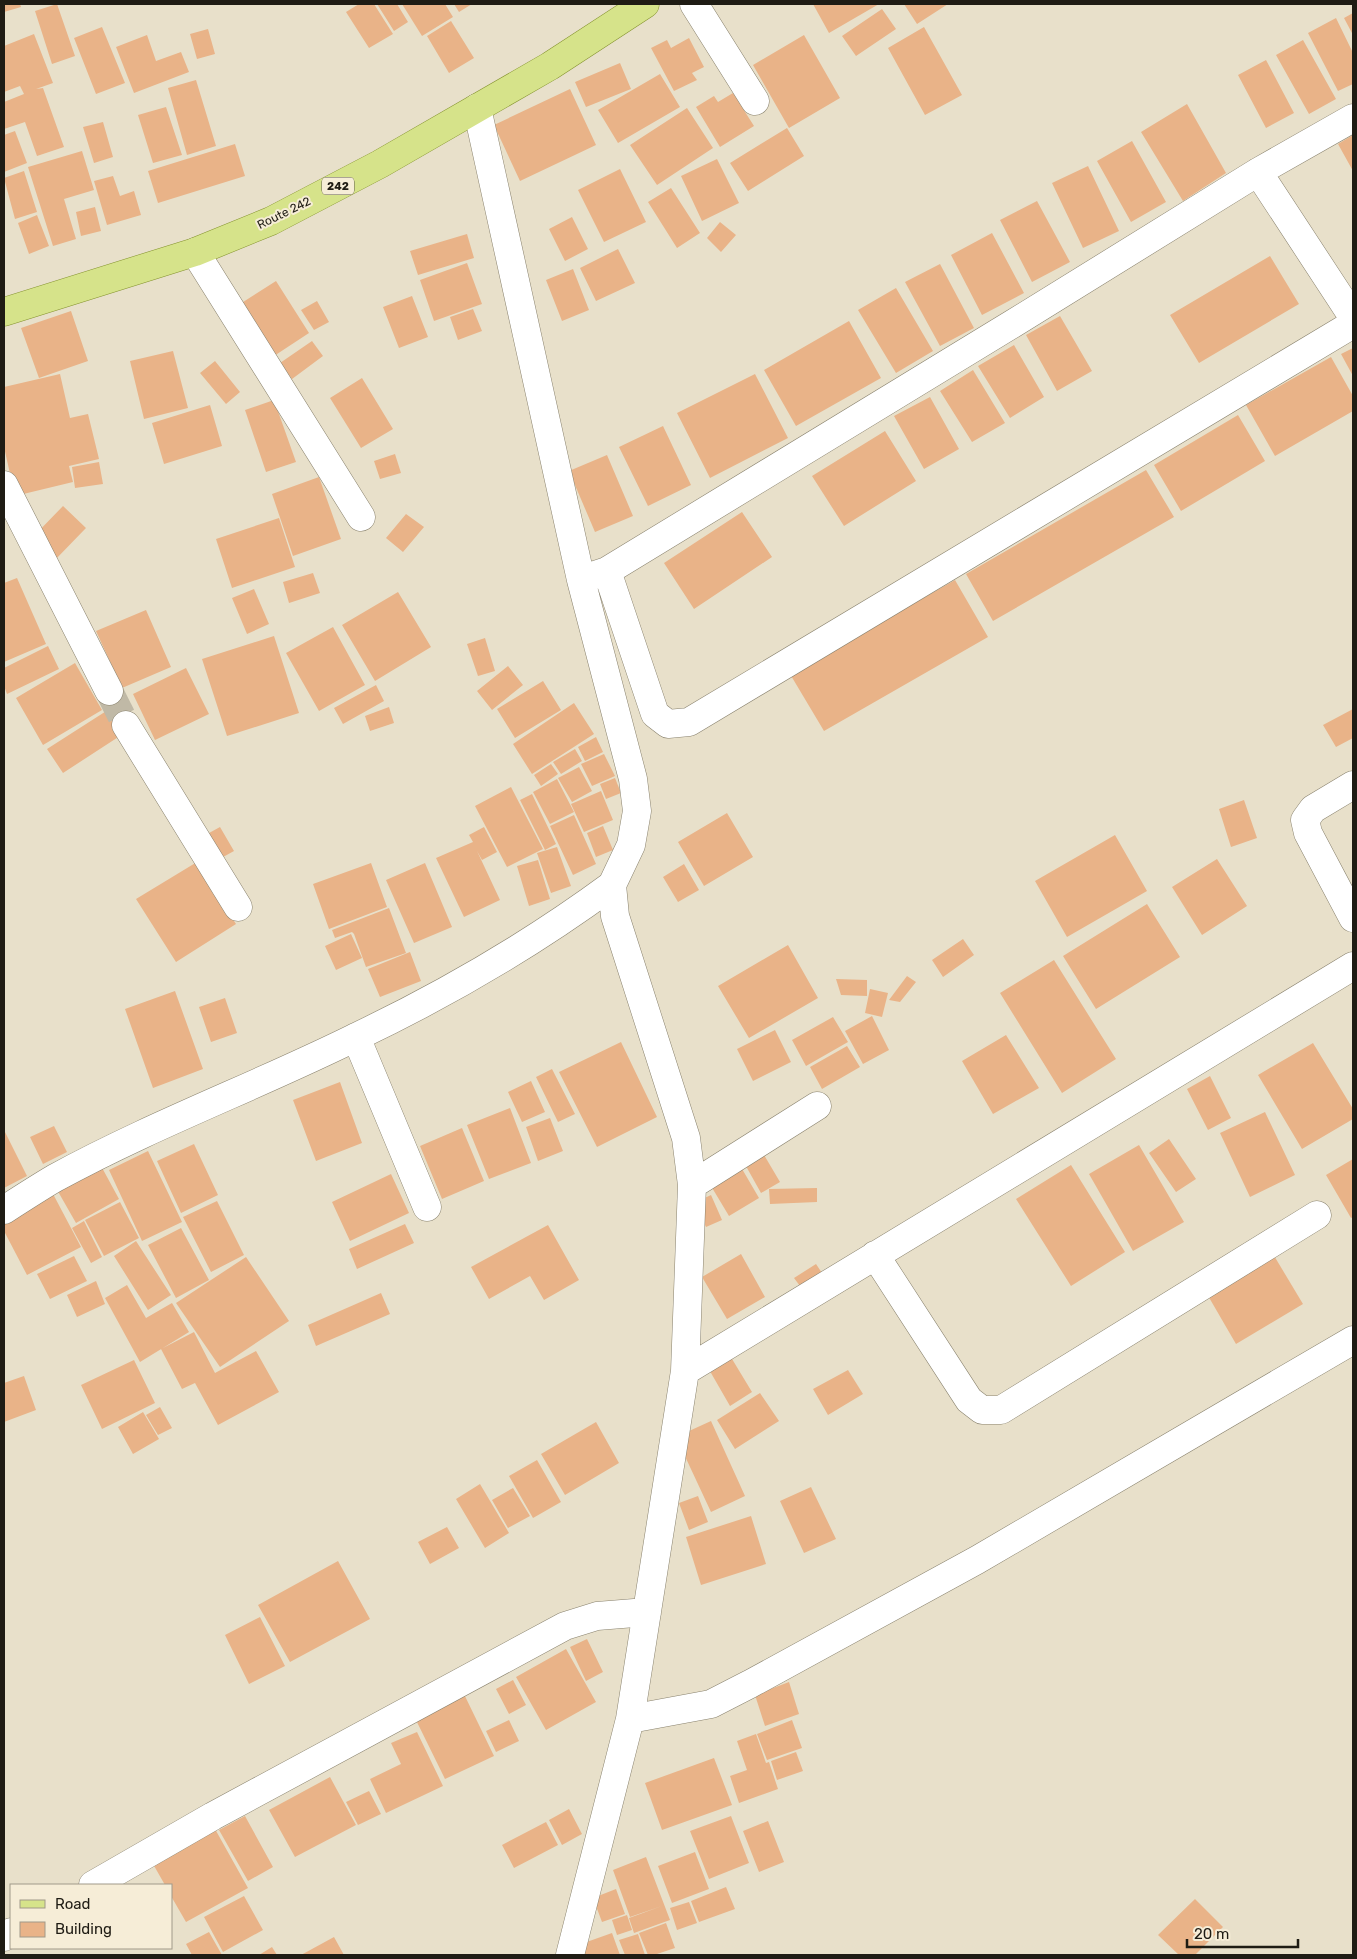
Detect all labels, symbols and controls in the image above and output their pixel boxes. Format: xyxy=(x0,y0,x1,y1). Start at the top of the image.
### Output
road number: 242 xyxy=(322,178,354,195)
street label: Route 242 xyxy=(255,194,313,232)
legend xyxy=(10,1884,172,1949)
text: Road xyxy=(55,1895,91,1913)
scale bar xyxy=(1187,1916,1298,1948)
text: Building xyxy=(55,1920,112,1938)
text: 20 m xyxy=(1194,1925,1229,1943)

